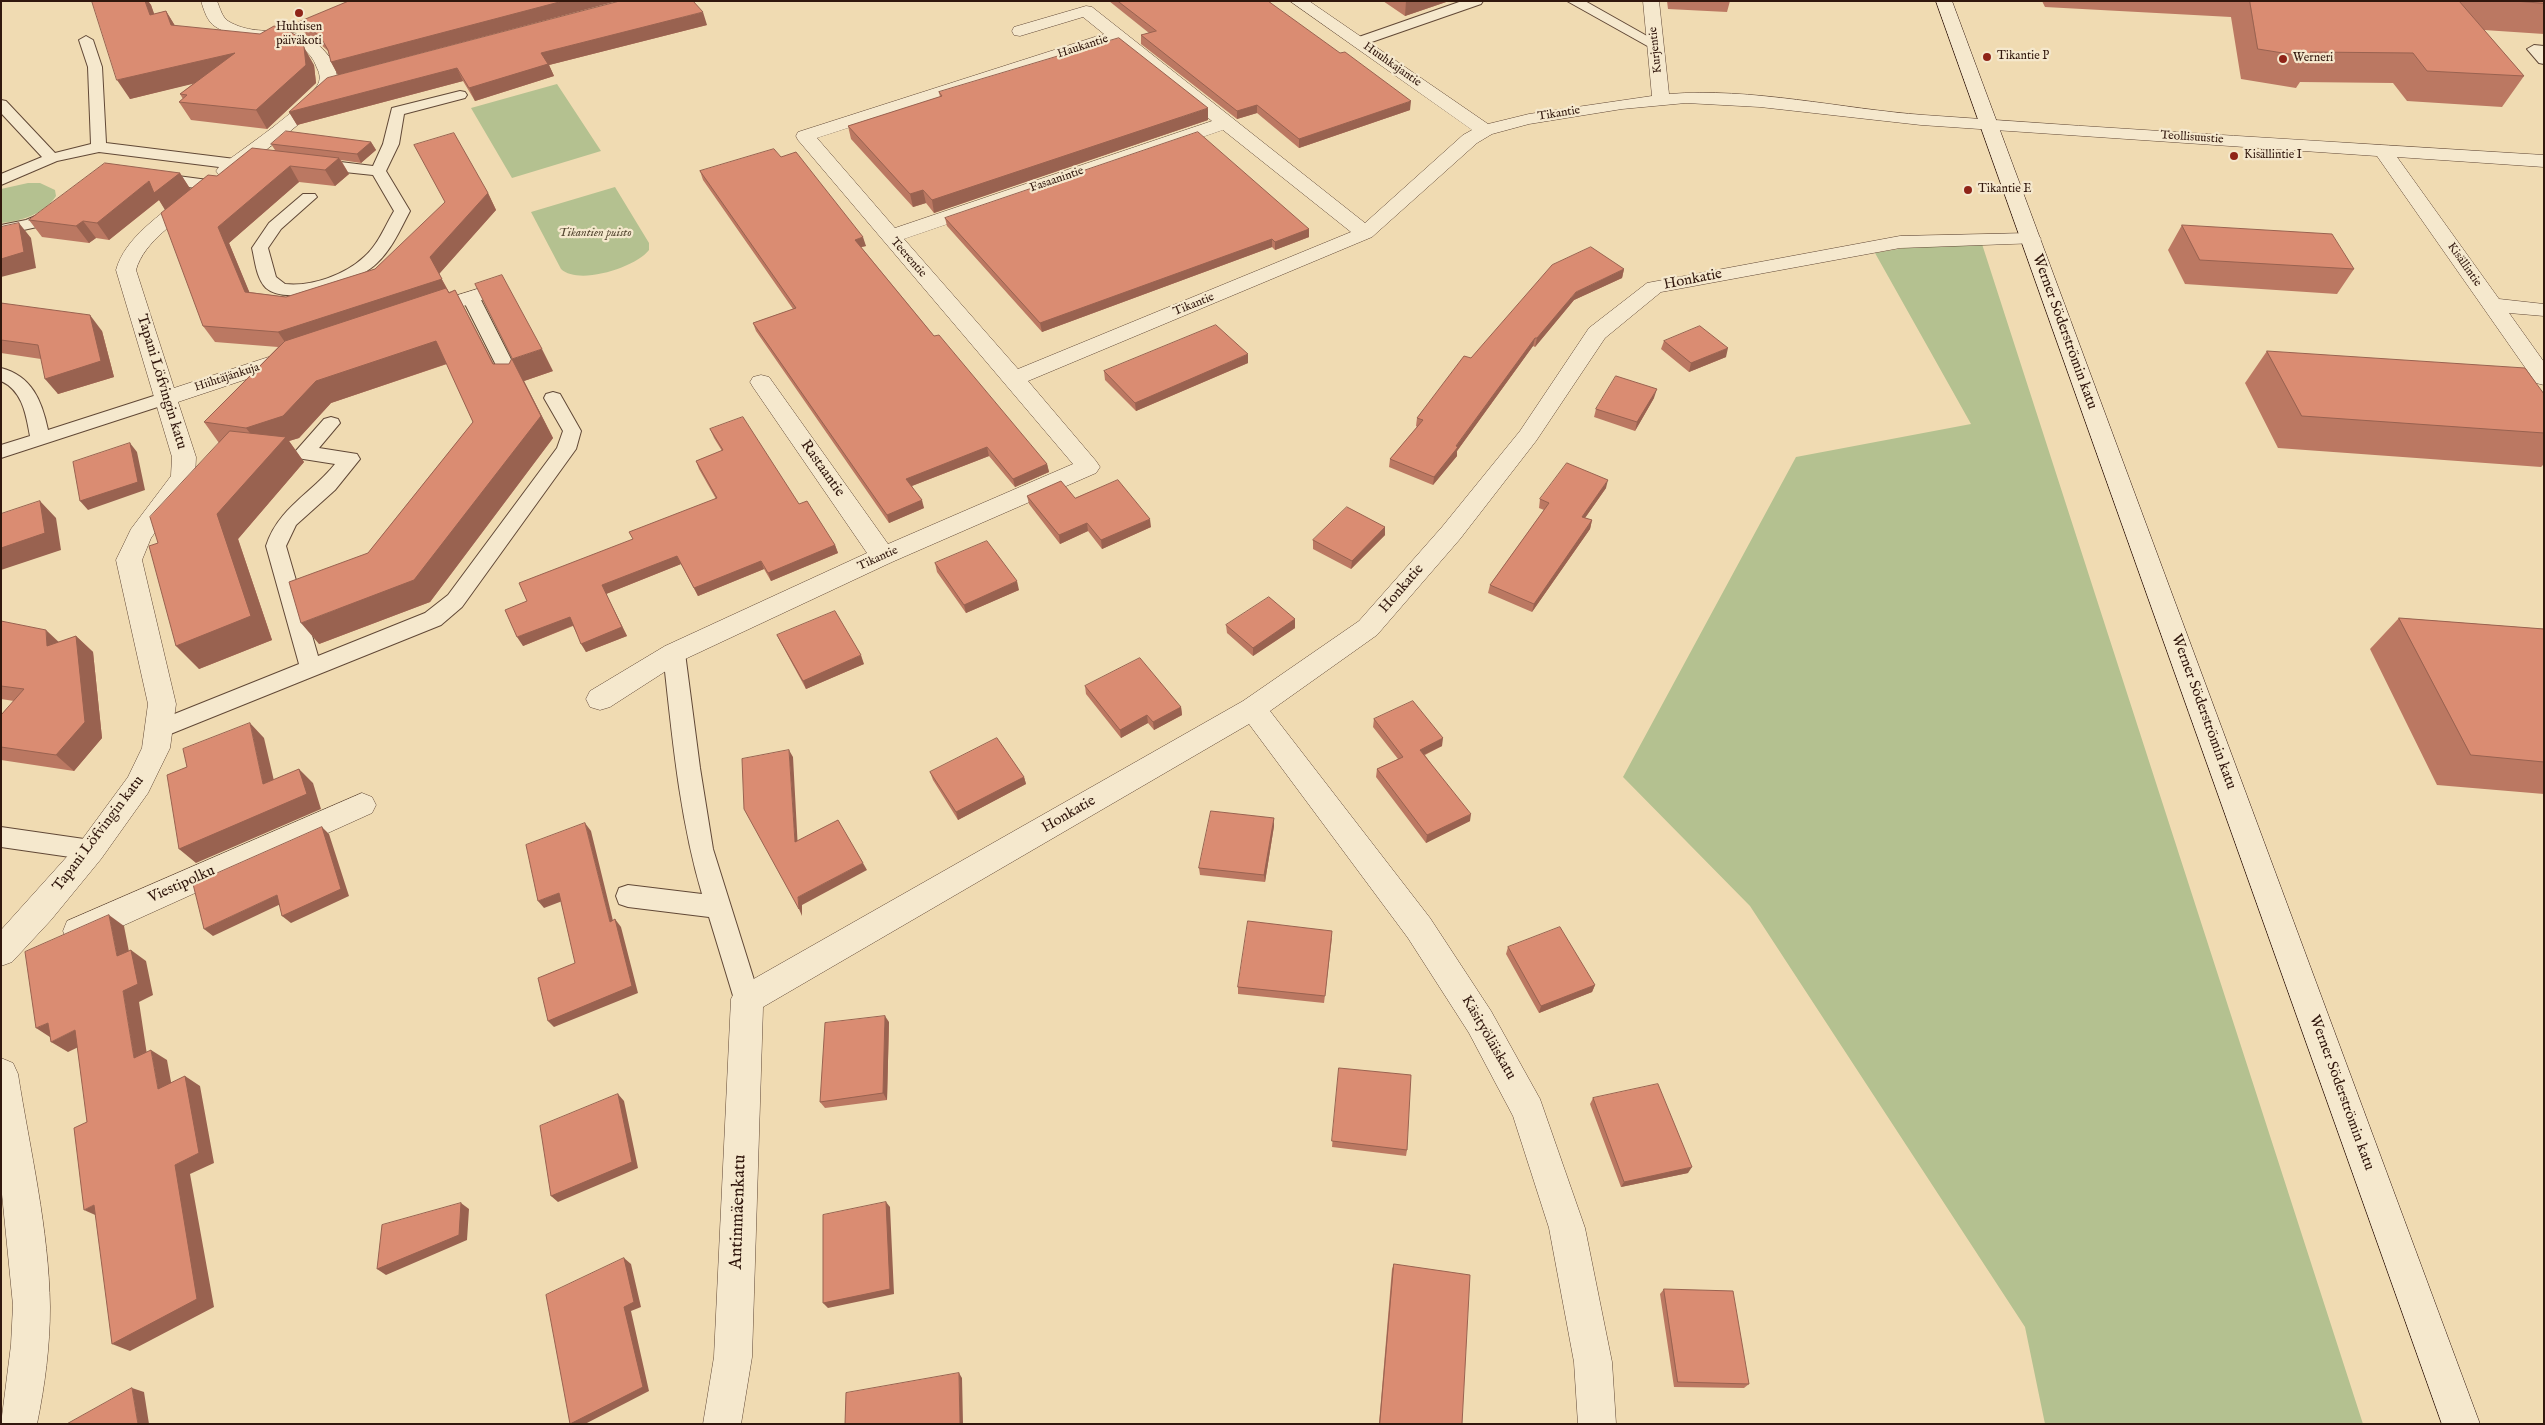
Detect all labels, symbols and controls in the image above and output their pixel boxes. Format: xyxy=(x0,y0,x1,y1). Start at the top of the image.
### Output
marker: Huhtisen päiväkoti xyxy=(293,7,305,19)
place label: Huhtisen päiväkoti xyxy=(276,21,322,49)
street label: Kurjentie xyxy=(1646,26,1666,74)
street label: Haukantie xyxy=(1056,32,1110,62)
street label: Huuhkajantie xyxy=(1360,40,1424,90)
place label: Tikantie P xyxy=(1997,50,2049,64)
marker: Tikantie P xyxy=(1981,51,1993,63)
place label: Werneri xyxy=(2293,52,2333,66)
marker: Werneri xyxy=(2277,53,2289,65)
street label: Tikantie xyxy=(1537,104,1581,124)
street label: Teollisuustie xyxy=(2160,129,2224,147)
place label: Kisällintie I xyxy=(2244,149,2302,163)
marker: Kisällintie I xyxy=(2228,150,2240,162)
street label: Fasaanintie xyxy=(1028,164,1086,196)
place label: Tikantie E xyxy=(1978,183,2032,197)
marker: Tikantie E xyxy=(1962,184,1974,196)
park label: Tikantien puisto xyxy=(558,227,632,241)
street label: Teerentie xyxy=(887,235,929,281)
street label: Kisällintie xyxy=(2444,240,2484,290)
street label: Werner Söderströmin katu xyxy=(2027,252,2101,412)
street label: Honkatie xyxy=(1662,266,1724,294)
street label: Tikantie xyxy=(1172,290,1216,320)
street label: Tapani Löfvingin katu xyxy=(132,312,190,452)
street label: Hiihtäjänkuja xyxy=(193,361,261,395)
street label: Rastaantie xyxy=(796,437,848,501)
street label: Tikantie xyxy=(856,544,900,574)
street label: Honkatie xyxy=(1376,561,1428,617)
street label: Werner Söderströmin katu xyxy=(2166,632,2240,792)
street label: Tapani Löfvingin katu xyxy=(50,773,148,895)
street label: Honkatie xyxy=(1039,792,1099,838)
street label: Viestipolku xyxy=(146,862,218,908)
street label: Käsityöläiskatu xyxy=(1457,993,1519,1083)
street label: Werner Söderströmin katu xyxy=(2304,1013,2378,1173)
street label: Antinmäenkatu xyxy=(726,1154,752,1270)

